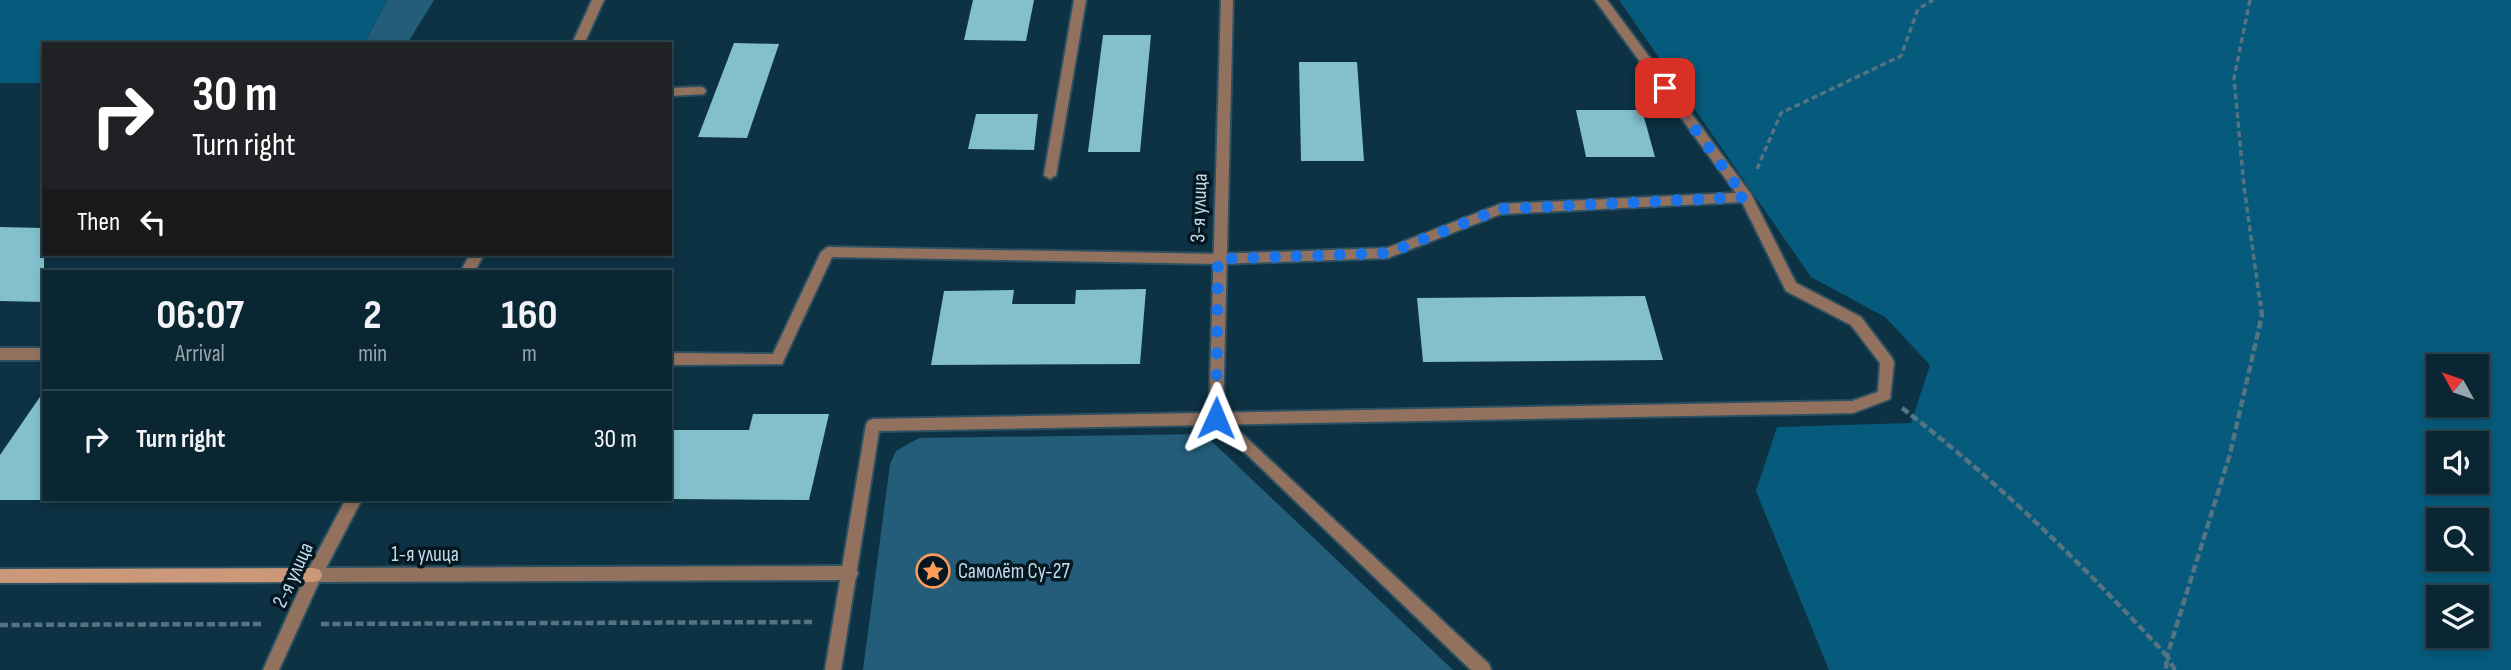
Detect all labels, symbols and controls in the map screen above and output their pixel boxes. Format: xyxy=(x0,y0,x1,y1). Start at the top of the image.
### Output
pin xyxy=(1635,58,1695,118)
text: 30 m xyxy=(192,66,277,125)
icon: arrive xyxy=(1646,69,1684,107)
icon: right xyxy=(77,70,168,161)
text: Turn right xyxy=(192,126,296,165)
street label: 3-я улица xyxy=(1185,173,1213,243)
icon: left xyxy=(134,203,172,241)
text: Then xyxy=(77,207,120,238)
text: 06:07 xyxy=(156,290,244,341)
text: 2 xyxy=(363,290,382,341)
text: 160 xyxy=(501,290,558,341)
text: Arrival xyxy=(175,340,225,368)
text: min xyxy=(358,340,387,368)
text: m xyxy=(522,340,537,368)
north arrow xyxy=(2426,354,2488,416)
map controls xyxy=(2426,354,2489,648)
position arrow xyxy=(1179,381,1253,455)
icon: right xyxy=(77,420,115,458)
text: Turn right xyxy=(136,424,225,455)
text: 30 m xyxy=(594,424,637,455)
button: sound xyxy=(2426,431,2489,494)
button: search xyxy=(2426,508,2489,571)
street label: 2-я улица xyxy=(267,538,319,612)
street label: 1-я улица xyxy=(391,542,459,567)
place icon: Самолёт Су-27 xyxy=(914,552,952,590)
place label: Самолёт Су-27 xyxy=(958,559,1070,584)
button: layers xyxy=(2426,585,2489,648)

